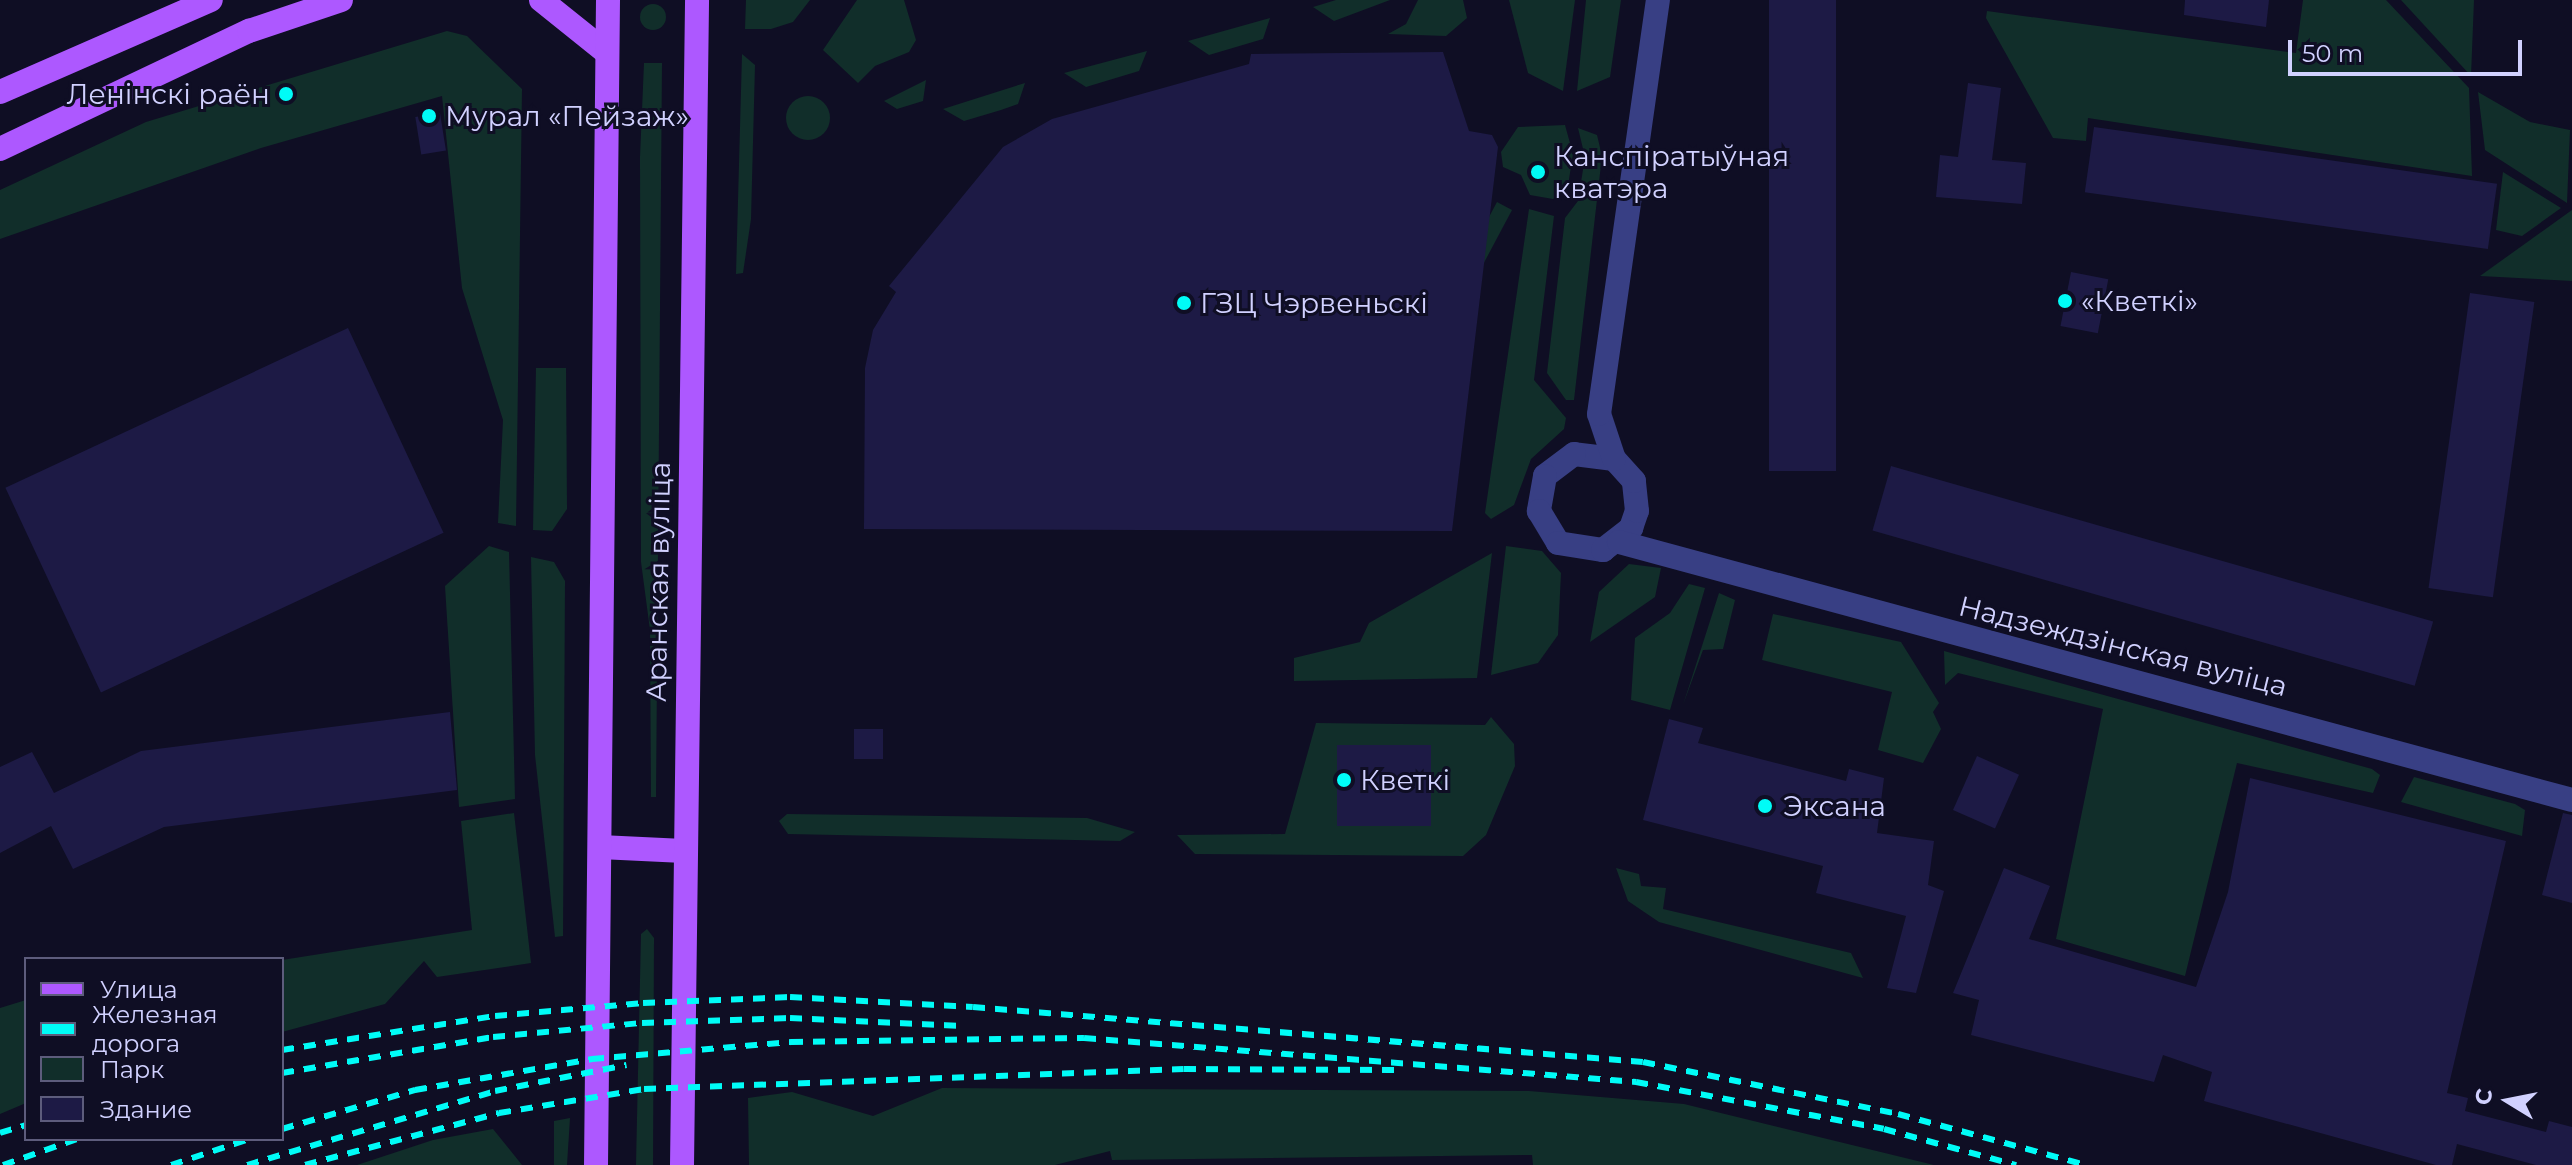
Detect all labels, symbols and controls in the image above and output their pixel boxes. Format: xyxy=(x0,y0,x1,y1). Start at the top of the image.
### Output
scale bar xyxy=(2292,24,2526,74)
text: 50 m xyxy=(2302,39,2363,68)
place label: Ленінскі раён xyxy=(67,77,270,111)
marker: Ленінскі раён xyxy=(277,85,295,103)
place label: Мурал «Пейзаж» xyxy=(445,99,689,133)
marker: Мурал «Пейзаж» xyxy=(420,107,438,125)
place label: Канспіратыўная кватэра xyxy=(1554,139,1789,205)
marker: Канспіратыўная кватэра xyxy=(1529,163,1547,181)
place label: «Кветкі» xyxy=(2081,284,2198,318)
place label: ГЗЦ Чэрвеньскі xyxy=(1200,286,1428,320)
marker: «Кветкі» xyxy=(2056,292,2074,310)
marker: ГЗЦ Чэрвеньскі xyxy=(1175,294,1193,312)
street label: Аранская вуліца xyxy=(639,462,677,702)
street label: Надзеждзінская вуліца xyxy=(1955,589,2291,703)
place label: Кветкі xyxy=(1360,763,1450,797)
marker: Кветкі xyxy=(1335,771,1353,789)
place label: Эксана xyxy=(1783,789,1886,823)
marker: Эксана xyxy=(1754,795,1776,817)
legend xyxy=(24,957,284,1141)
text: Улица xyxy=(100,975,178,1004)
text: Железная дорога xyxy=(92,1000,218,1058)
text: Парк xyxy=(100,1055,164,1084)
north arrow xyxy=(2468,1061,2548,1141)
text: С xyxy=(2469,1087,2499,1107)
text: Здание xyxy=(100,1095,192,1124)

